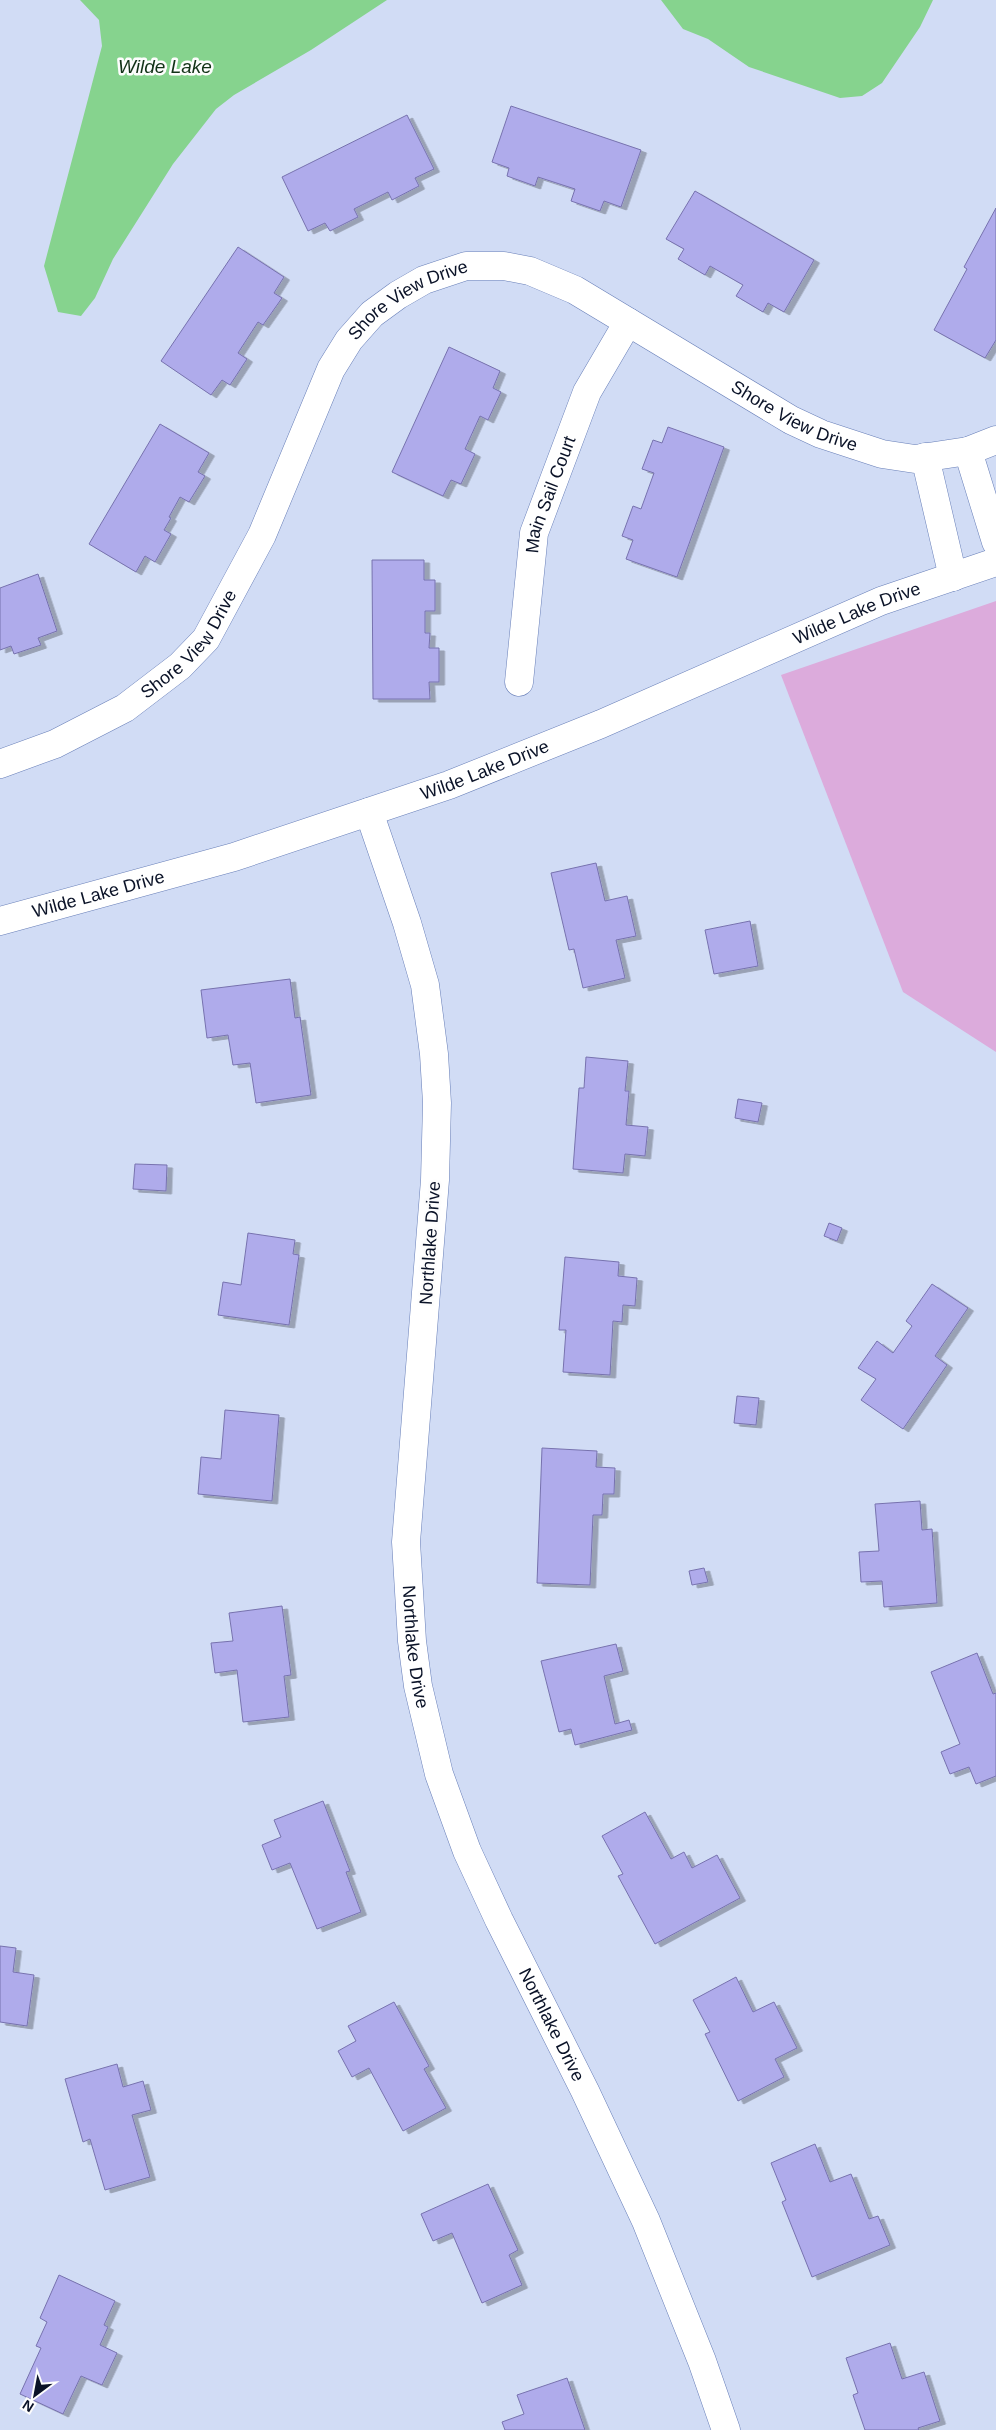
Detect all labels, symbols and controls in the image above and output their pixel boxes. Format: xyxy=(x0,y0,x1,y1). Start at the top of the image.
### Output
water label: Wilde Lake xyxy=(118,56,212,77)
street label: Shore View Drive xyxy=(344,256,470,344)
street label: Shore View Drive xyxy=(728,376,860,455)
street label: Main Sail Court xyxy=(522,433,580,554)
street label: Wilde Lake Drive xyxy=(790,578,923,648)
street label: Shore View Drive xyxy=(137,586,241,702)
street label: Wilde Lake Drive xyxy=(418,736,552,804)
street label: Wilde Lake Drive xyxy=(30,866,167,922)
street label: Northlake Drive xyxy=(416,1180,444,1306)
street label: Northlake Drive xyxy=(399,1585,433,1710)
street label: Northlake Drive xyxy=(515,1965,588,2085)
north arrow xyxy=(10,2370,60,2420)
text: N xyxy=(20,2397,37,2415)

